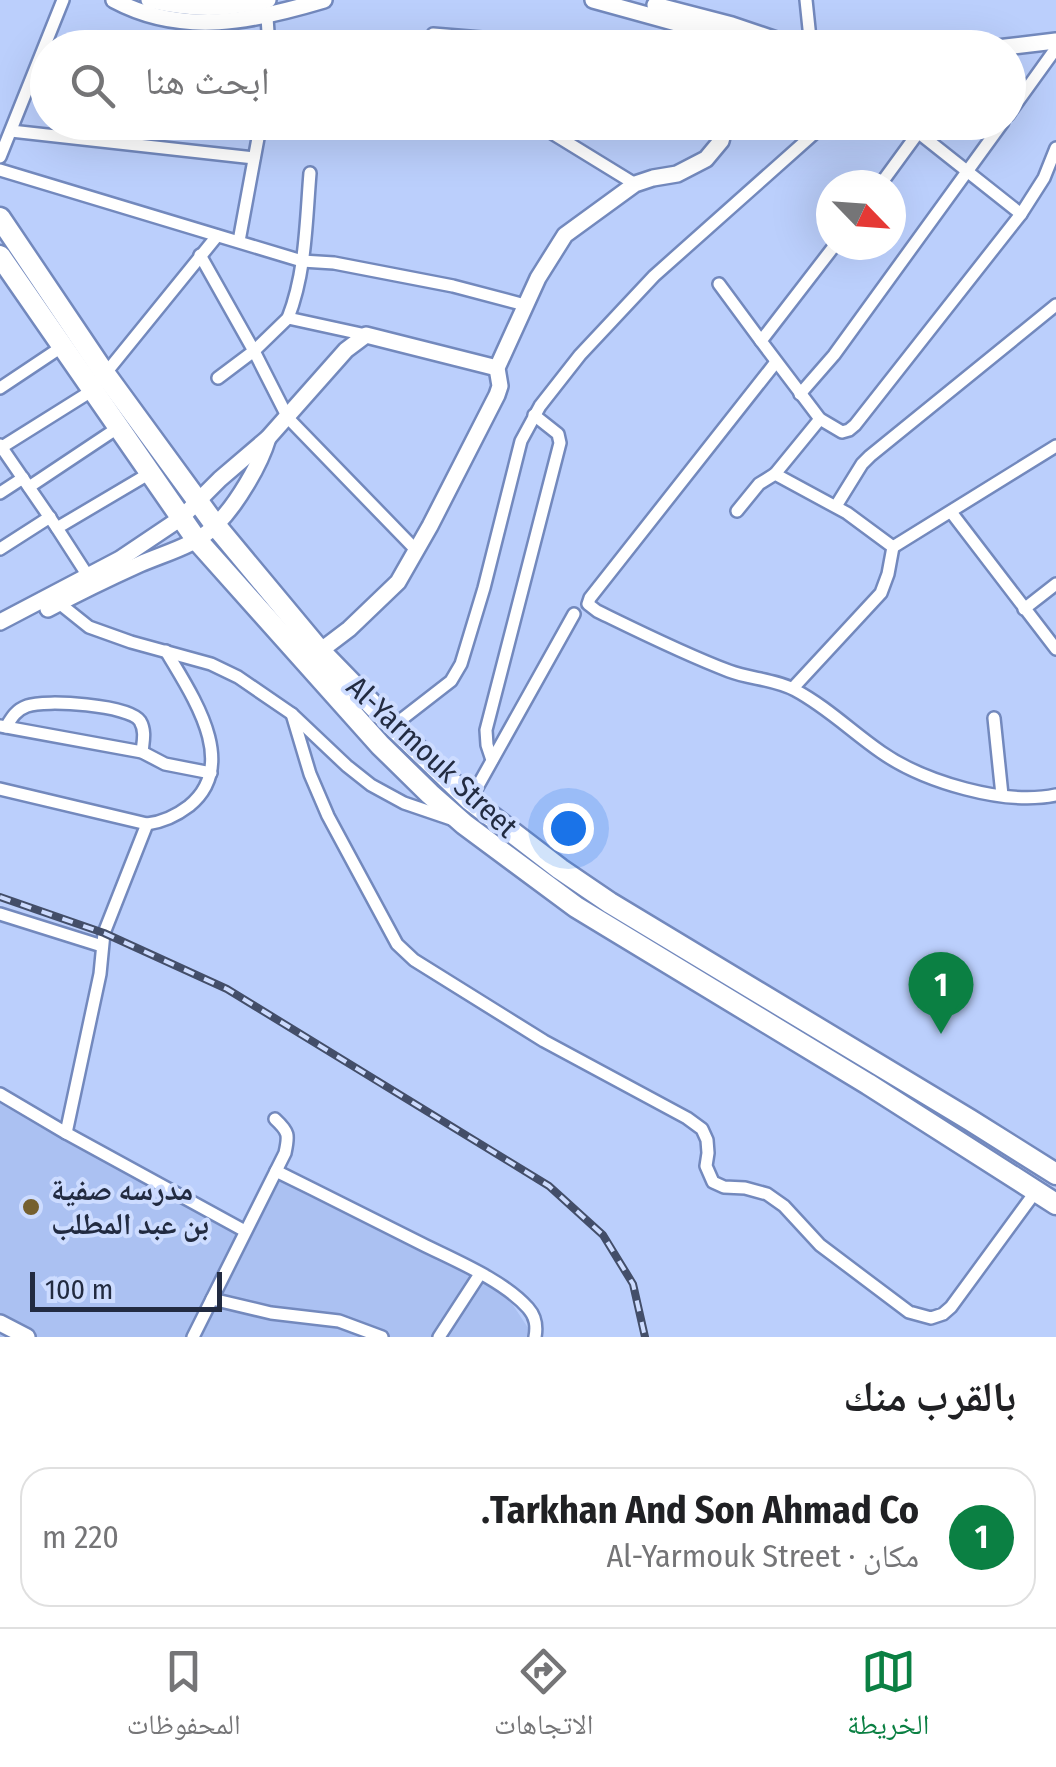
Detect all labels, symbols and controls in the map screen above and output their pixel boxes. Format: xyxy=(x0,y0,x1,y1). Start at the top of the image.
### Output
search box xyxy=(30,30,1026,140)
icon: search xyxy=(65,58,120,113)
text: ابحث هنا xyxy=(145,58,270,104)
north arrow xyxy=(816,170,906,260)
street label: Al-Yarmouk Street xyxy=(339,669,525,845)
your location xyxy=(543,803,594,854)
pin: 1 xyxy=(908,952,974,1034)
place label: مدرسه صفية بن عبد المطلب xyxy=(51,1172,209,1242)
marker: مدرسه صفية بن عبد المطلب xyxy=(20,1196,42,1218)
scale bar xyxy=(30,1267,222,1312)
text: 100 m xyxy=(45,1273,113,1306)
text: بالقرب منك xyxy=(843,1372,1016,1422)
text: Tarkhan And Son Ahmad Co. xyxy=(481,1487,919,1533)
text: 220 m xyxy=(42,1518,119,1556)
text: 1 xyxy=(975,1518,988,1556)
text: مكان · Al-Yarmouk Street xyxy=(606,1537,919,1575)
tab: المحفوظات xyxy=(127,1644,241,1752)
tab: الاتجاهات xyxy=(494,1644,593,1752)
tab: الخريطة xyxy=(847,1644,929,1752)

